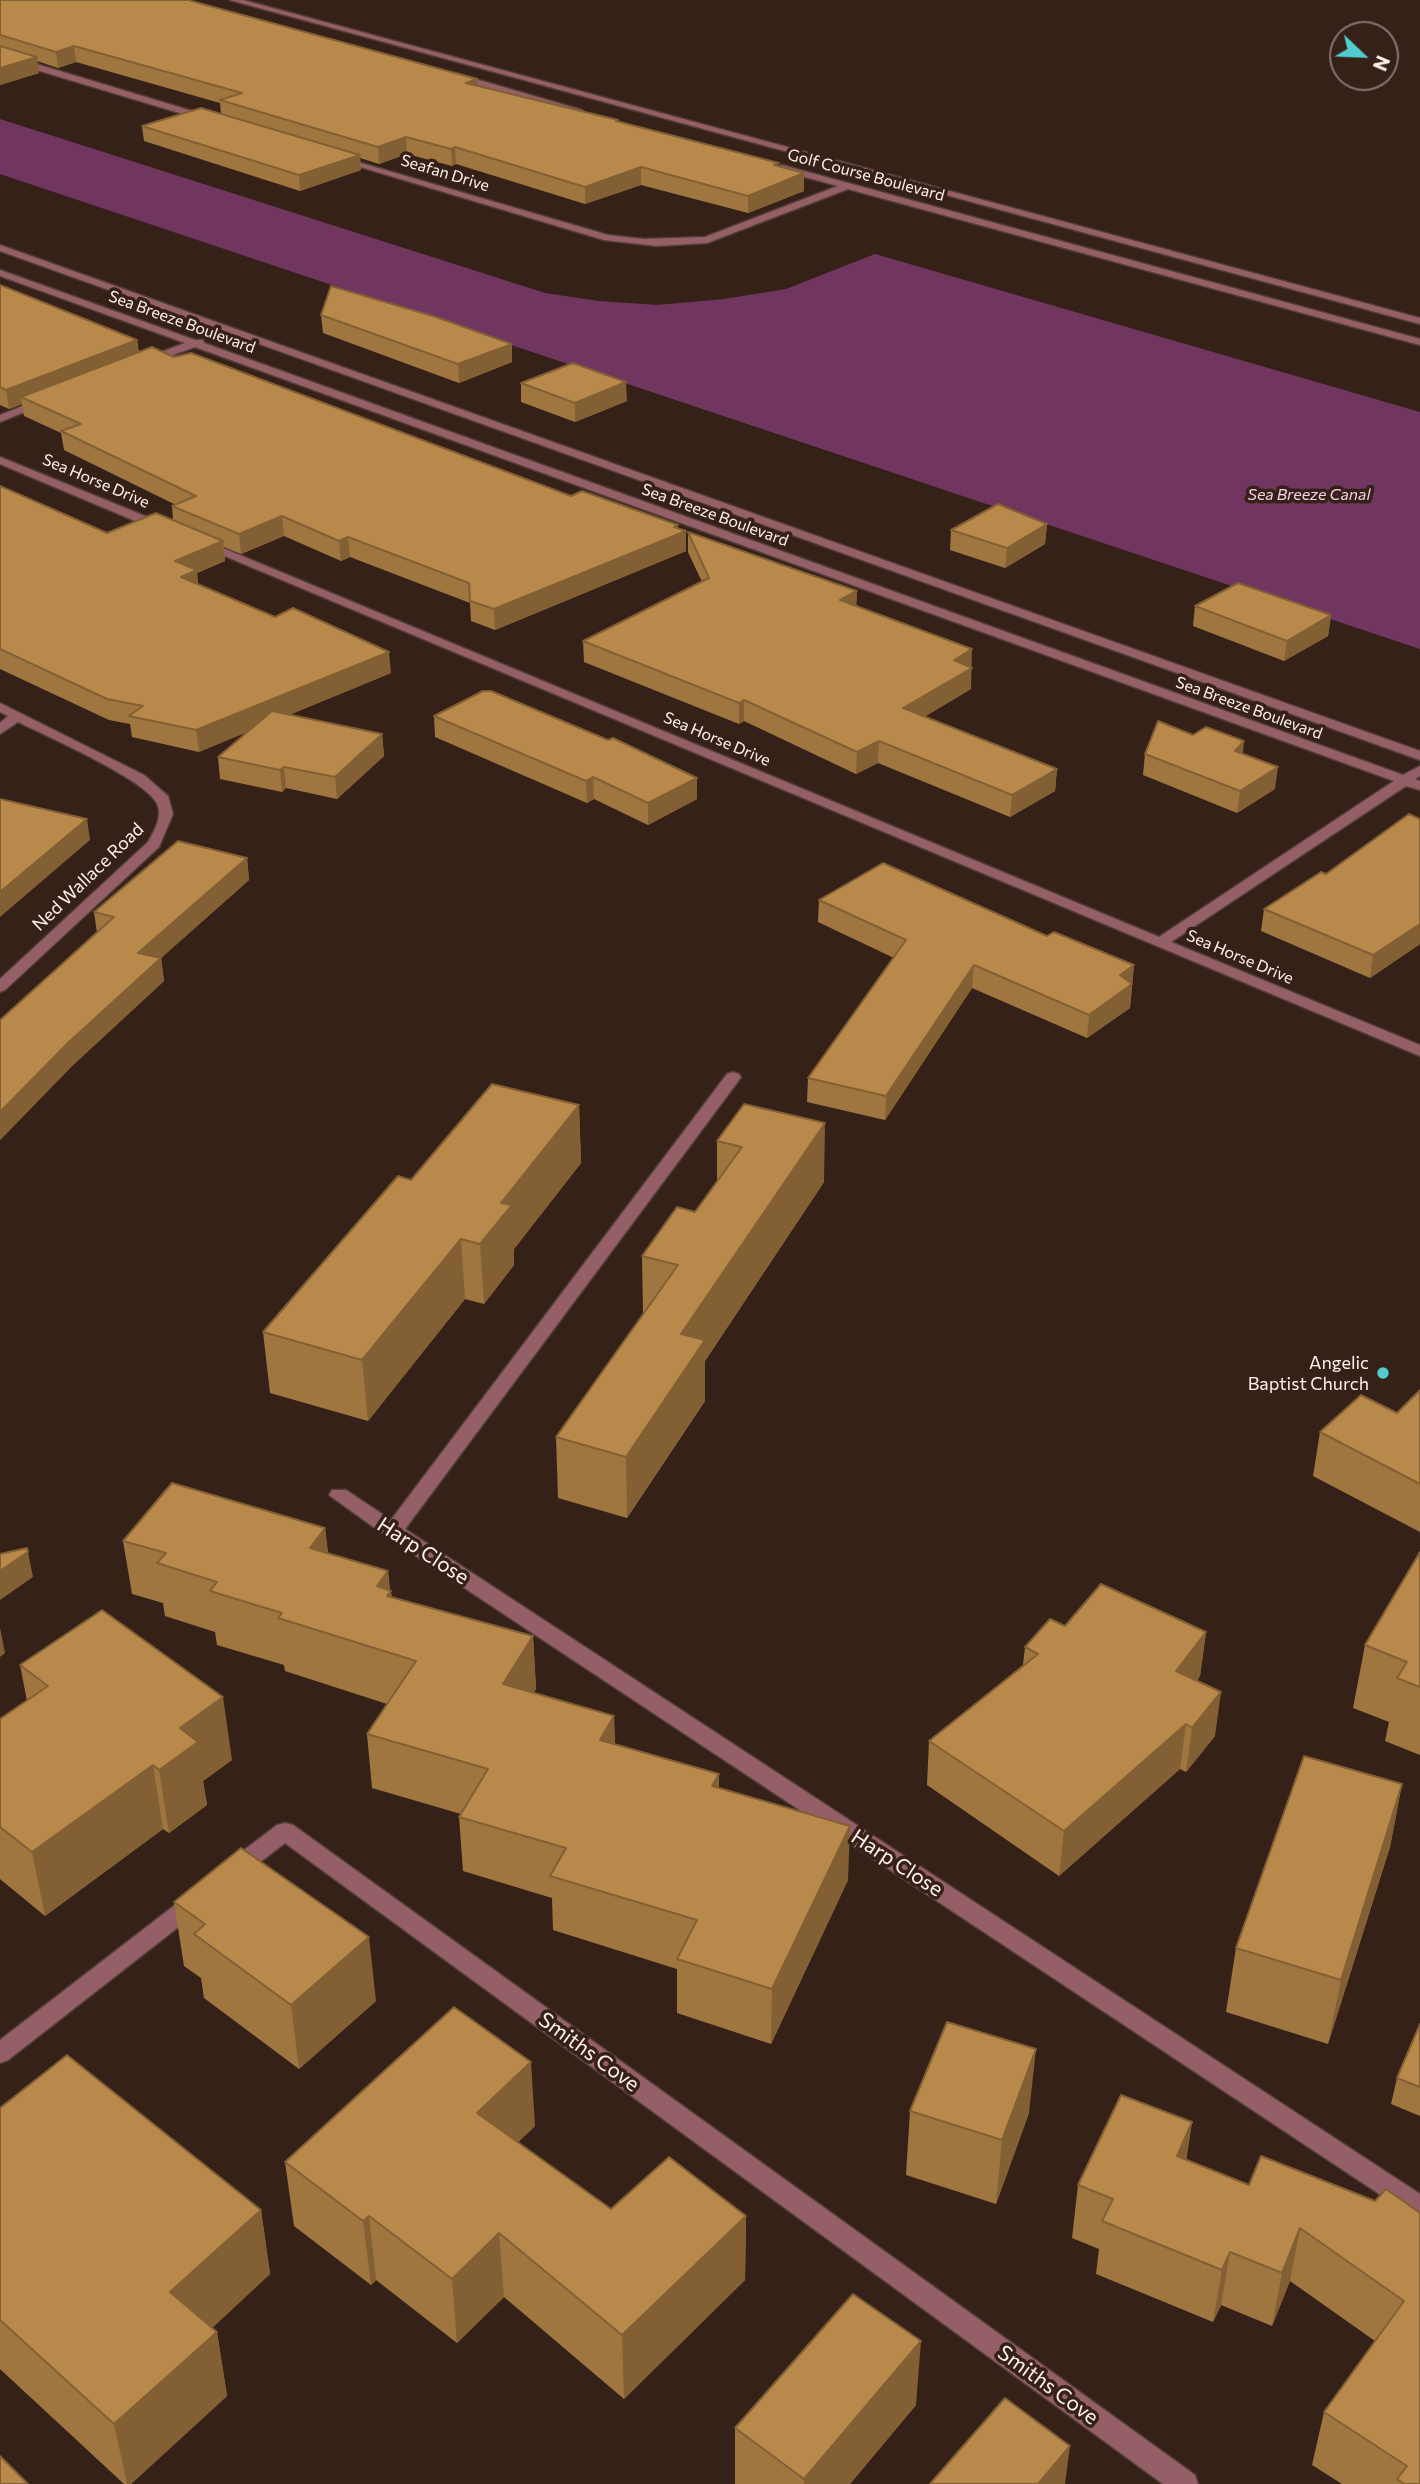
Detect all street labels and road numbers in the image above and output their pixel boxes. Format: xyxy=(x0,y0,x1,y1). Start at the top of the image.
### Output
street label: Golf Course Boulevard xyxy=(785,145,947,205)
street label: Seafan Drive xyxy=(398,150,492,196)
street label: Sea Breeze Boulevard xyxy=(106,286,258,358)
street label: Sea Horse Drive xyxy=(40,450,152,512)
street label: Sea Breeze Boulevard xyxy=(639,479,791,551)
street label: Sea Breeze Boulevard xyxy=(1173,672,1325,744)
street label: Sea Horse Drive xyxy=(661,708,773,770)
street label: Ned Wallace Road xyxy=(28,818,148,936)
street label: Sea Horse Drive xyxy=(1184,926,1296,988)
street label: Harp Close xyxy=(372,1512,474,1590)
street label: Harp Close xyxy=(846,1824,948,1902)
street label: Smiths Cove xyxy=(534,2007,644,2097)
street label: Smiths Cove xyxy=(993,2340,1103,2430)

